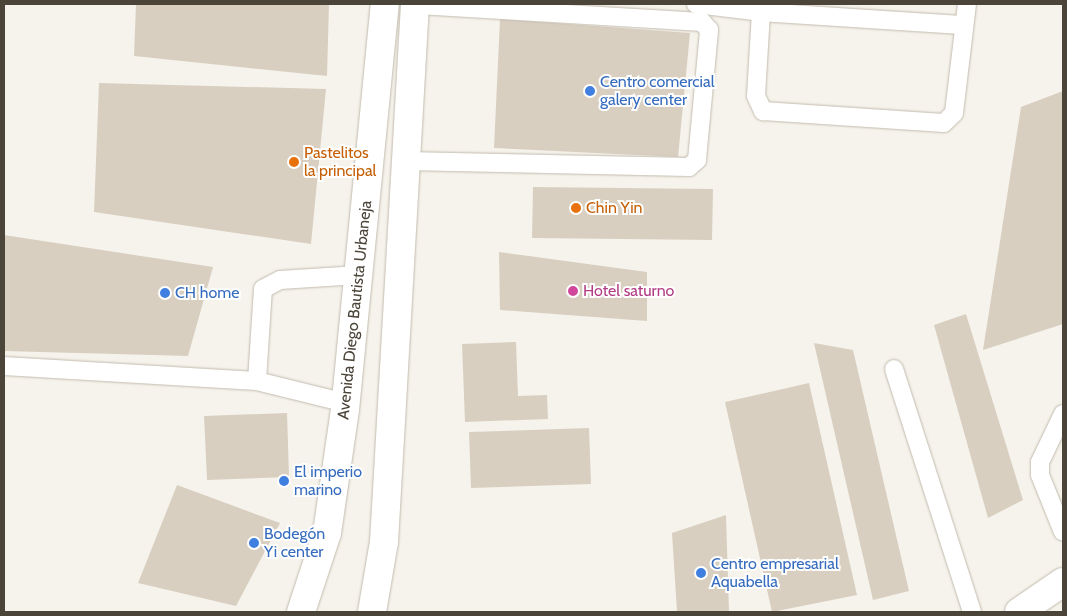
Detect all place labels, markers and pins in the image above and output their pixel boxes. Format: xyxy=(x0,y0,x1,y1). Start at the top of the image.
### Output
place label: Centro comercial galery center xyxy=(600,72,714,110)
marker: Centro comercial galery center xyxy=(584,85,596,97)
place label: Pastelitos la principal xyxy=(304,143,376,181)
marker: Pastelitos la principal xyxy=(288,156,300,168)
place label: Chin Yin xyxy=(586,198,642,218)
marker: Chin Yin xyxy=(570,202,582,214)
place label: Hotel saturno xyxy=(583,281,674,301)
place label: CH home xyxy=(175,283,239,303)
marker: Hotel saturno xyxy=(567,285,579,297)
marker: CH home xyxy=(159,287,171,299)
place label: El imperio marino xyxy=(294,462,362,500)
marker: El imperio marino xyxy=(278,475,290,487)
place label: Bodegón Yi center xyxy=(264,524,325,562)
marker: Bodegón Yi center xyxy=(248,537,260,549)
place label: Centro empresarial Aquabella xyxy=(711,554,839,592)
marker: Centro empresarial Aquabella xyxy=(695,567,707,579)

